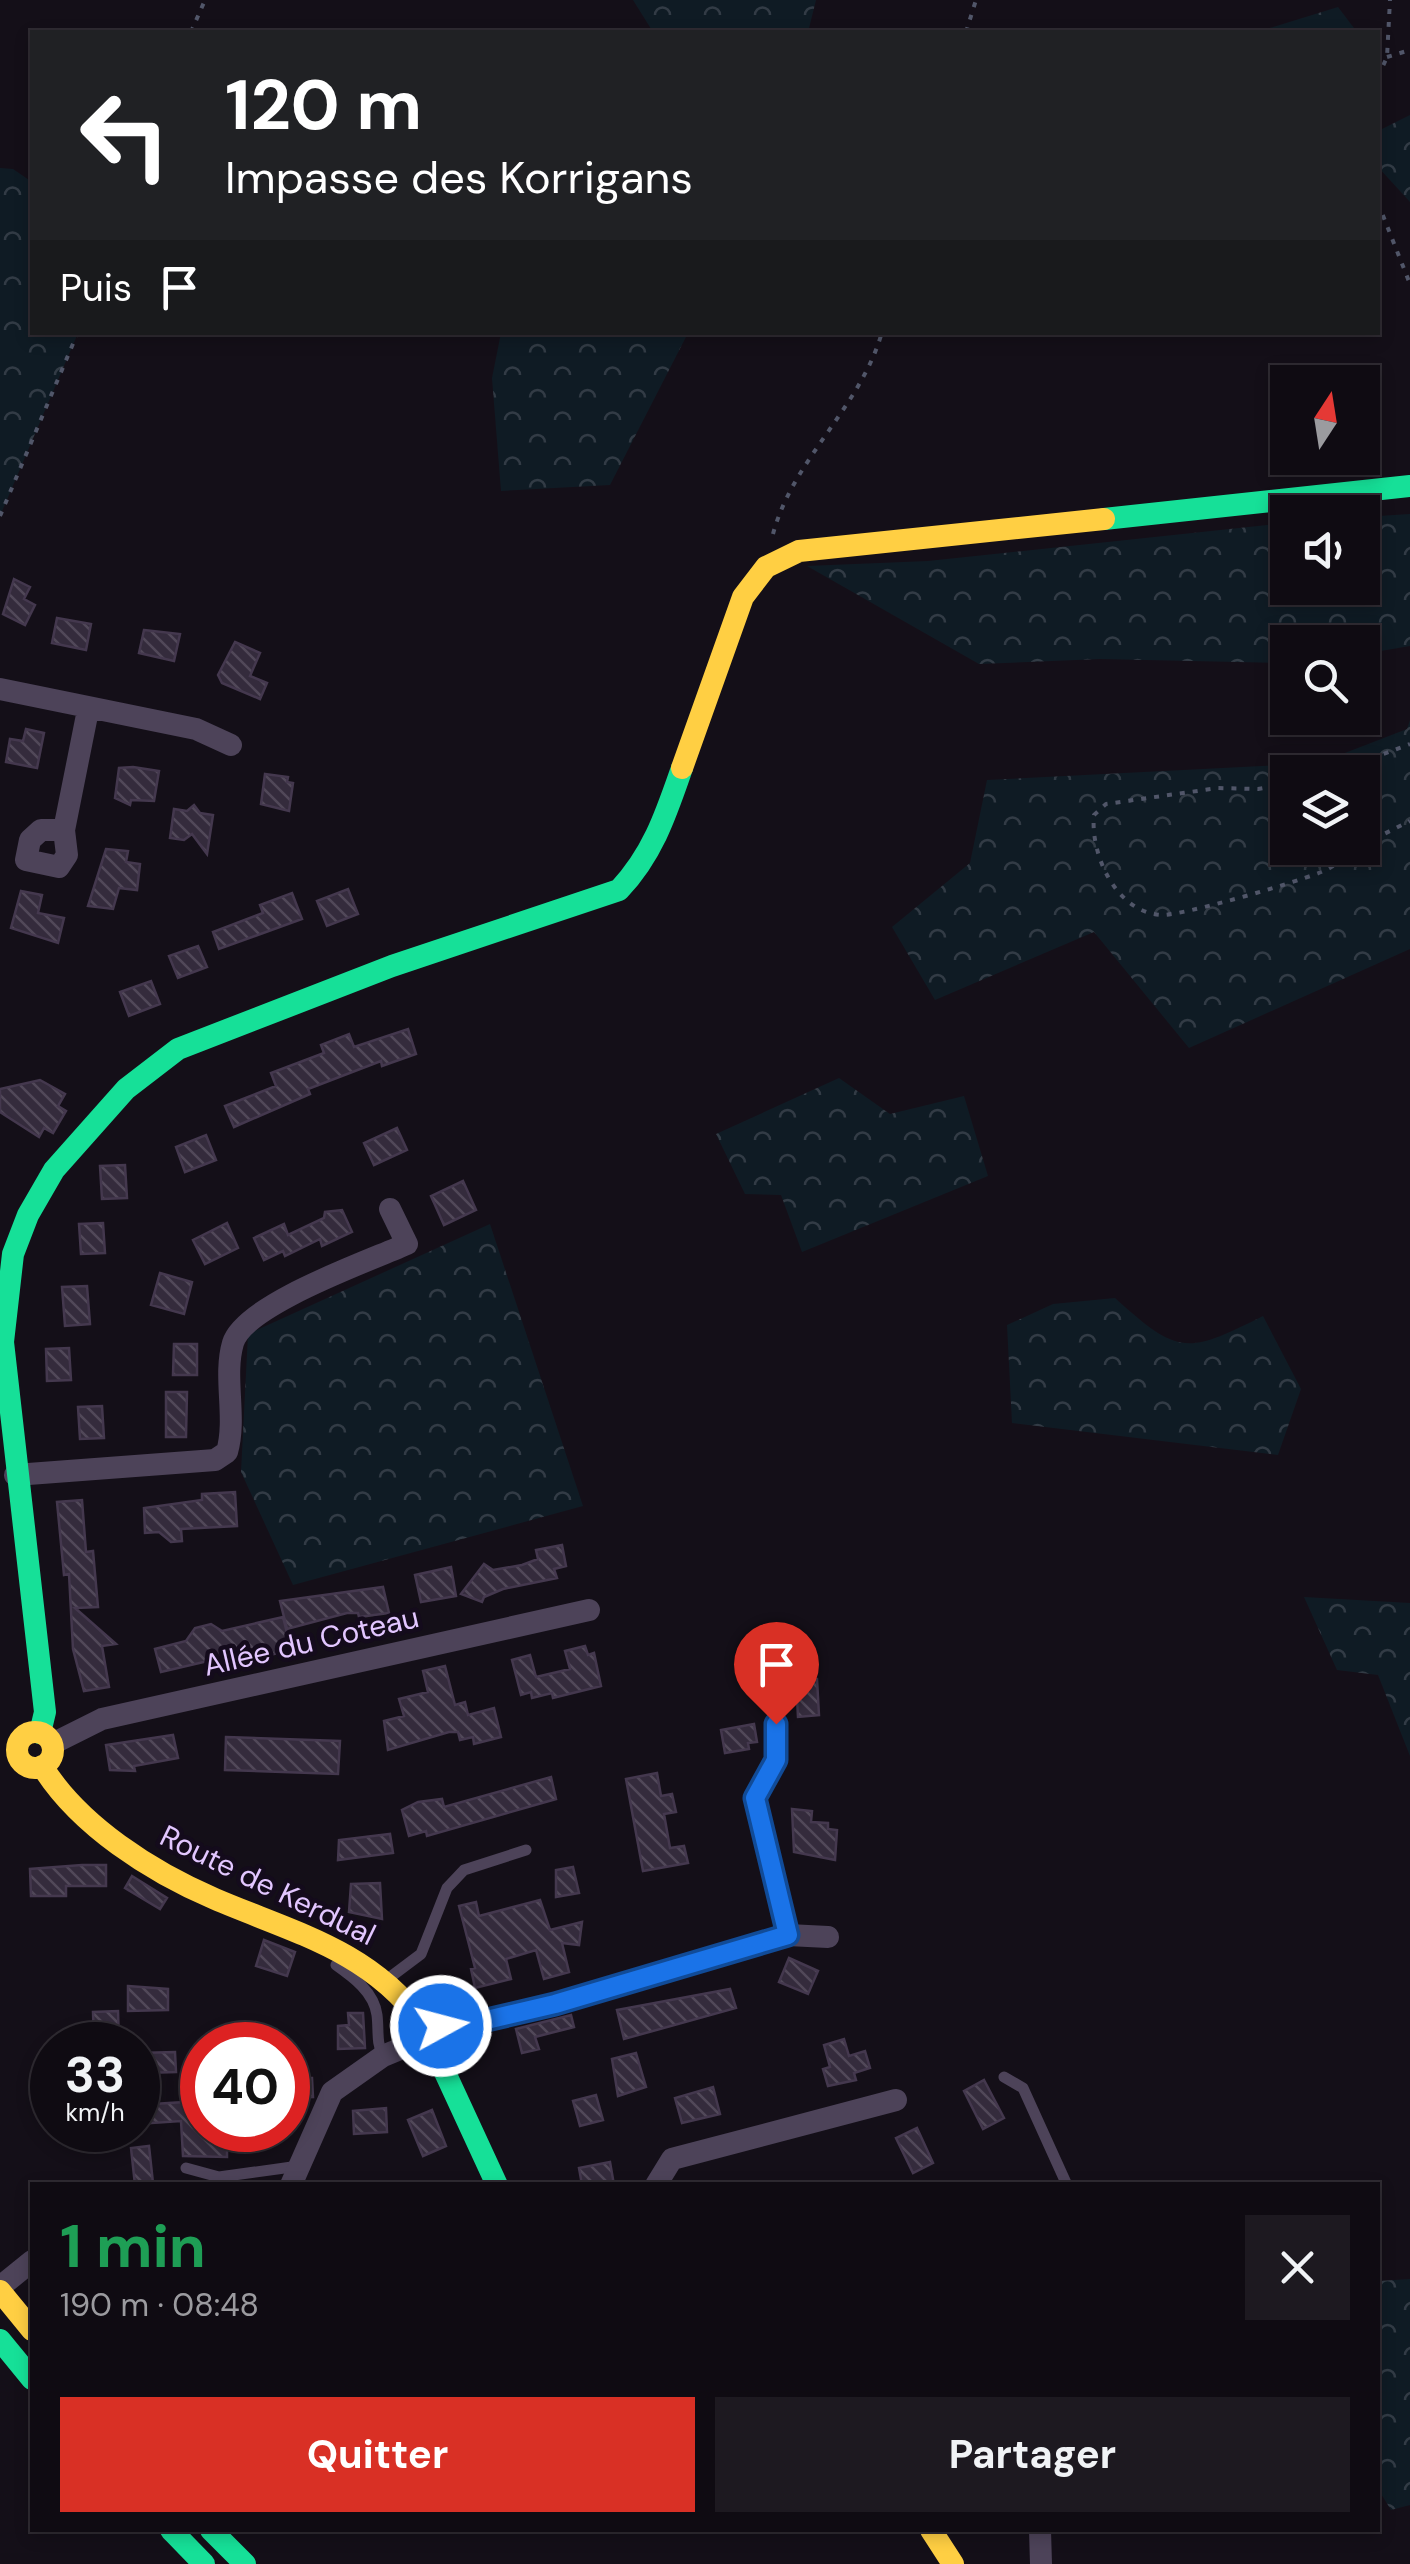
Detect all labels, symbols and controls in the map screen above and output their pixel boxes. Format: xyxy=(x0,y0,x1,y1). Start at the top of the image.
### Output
text: 120 m xyxy=(225,60,422,151)
icon: left xyxy=(60,70,190,200)
text: Impasse des Korrigans xyxy=(225,148,693,207)
icon: arrive xyxy=(152,260,207,315)
text: Puis xyxy=(60,263,132,313)
north arrow xyxy=(1270,365,1380,475)
map controls xyxy=(1270,365,1380,865)
button: sound xyxy=(1270,495,1380,605)
button: search xyxy=(1270,625,1380,735)
button: layers xyxy=(1270,755,1380,865)
street label: Allée du Coteau xyxy=(199,1597,423,1685)
pin xyxy=(734,1622,819,1725)
icon: arrive xyxy=(749,1637,804,1692)
street label: Route de Kerdual xyxy=(154,1816,382,1954)
position arrow xyxy=(389,1974,493,2078)
speed limit sign: 40 xyxy=(180,2022,310,2152)
text: 33 xyxy=(65,2042,125,2108)
text: km/h xyxy=(65,2096,125,2129)
text: 1 min xyxy=(60,2207,206,2286)
button: close xyxy=(1245,2215,1350,2320)
text: 190 m · 08:48 xyxy=(60,2284,259,2326)
button: Quitter xyxy=(60,2397,695,2512)
button: Partager xyxy=(715,2397,1350,2512)

